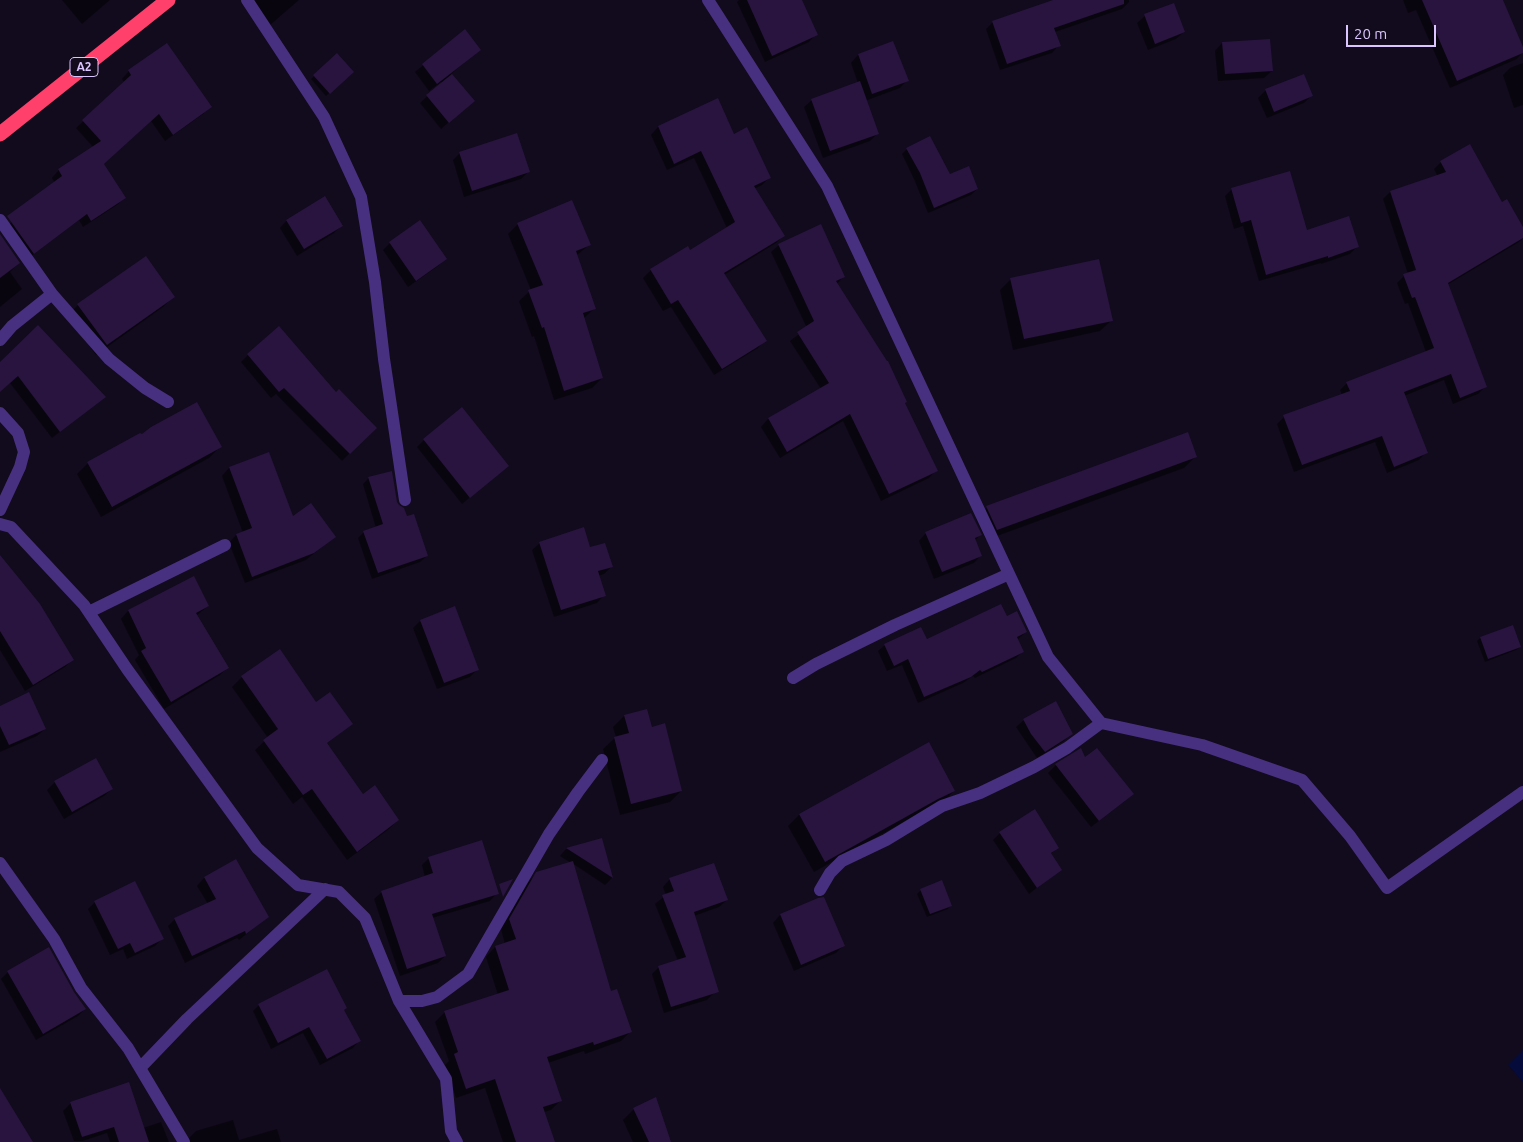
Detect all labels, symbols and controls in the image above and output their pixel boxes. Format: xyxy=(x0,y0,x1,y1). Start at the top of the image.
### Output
scale bar xyxy=(1348,15,1438,47)
text: 20 m xyxy=(1354,25,1387,42)
road number: A2 xyxy=(70,58,98,76)

